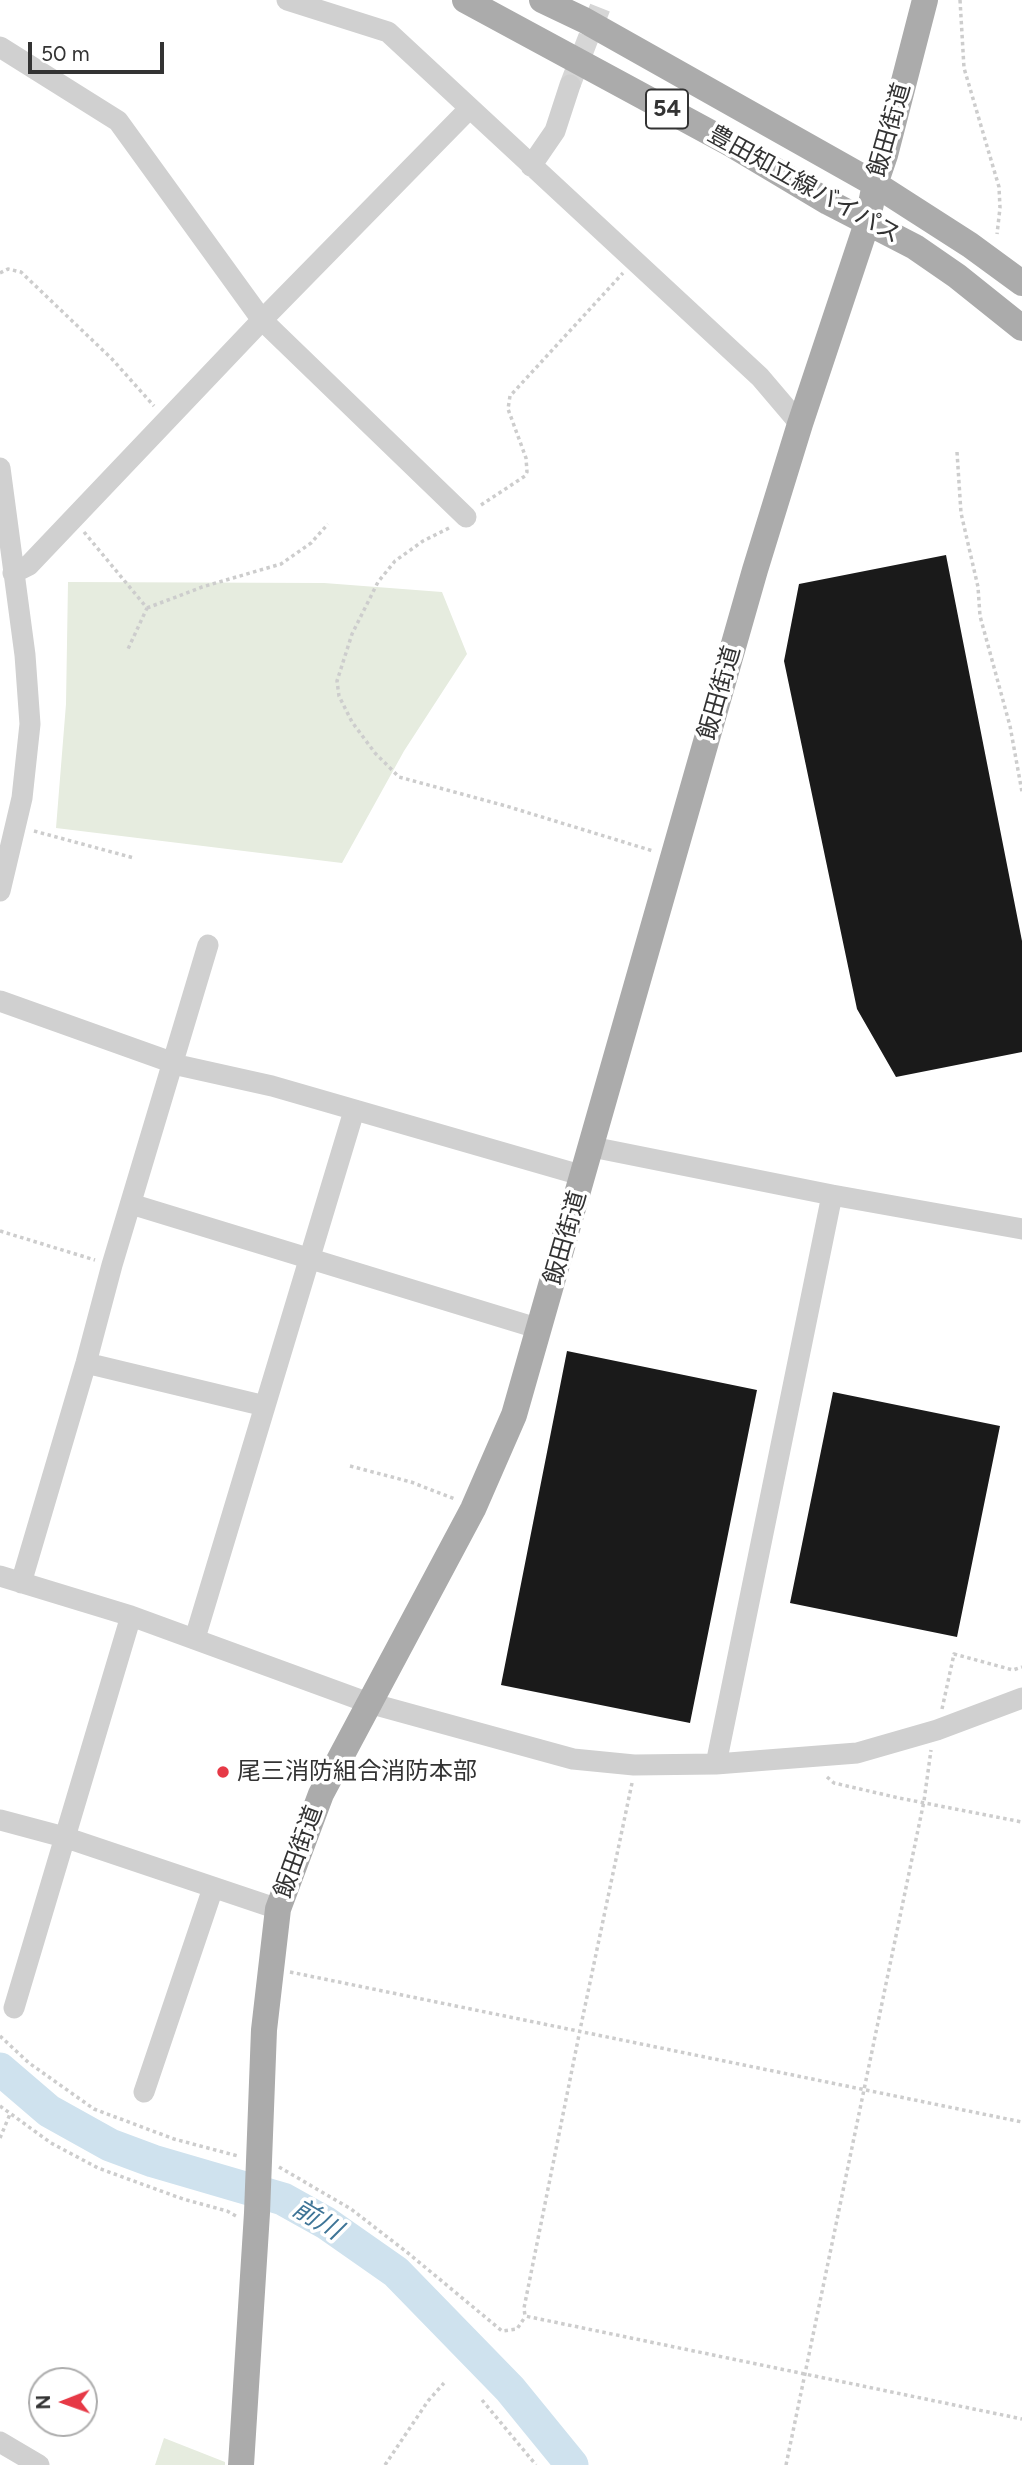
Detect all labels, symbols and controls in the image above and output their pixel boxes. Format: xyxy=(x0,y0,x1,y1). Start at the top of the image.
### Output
scale bar xyxy=(32,28,168,72)
text: 50 m xyxy=(41,41,90,66)
street label: 飯田街道 xyxy=(863,80,917,180)
road number: 54 xyxy=(646,90,688,128)
street label: 豊田知立線バイパス xyxy=(703,120,905,250)
street label: 飯田街道 xyxy=(693,643,747,743)
street label: 飯田街道 xyxy=(539,1188,593,1288)
place label: 尾三消防組合消防本部 xyxy=(237,1758,477,1786)
marker: 尾三消防組合消防本部 xyxy=(215,1764,231,1780)
street label: 飯田街道 xyxy=(269,1802,329,1902)
water label: 前川 xyxy=(287,2193,347,2247)
north arrow xyxy=(28,2367,98,2437)
text: N xyxy=(32,2395,55,2410)

